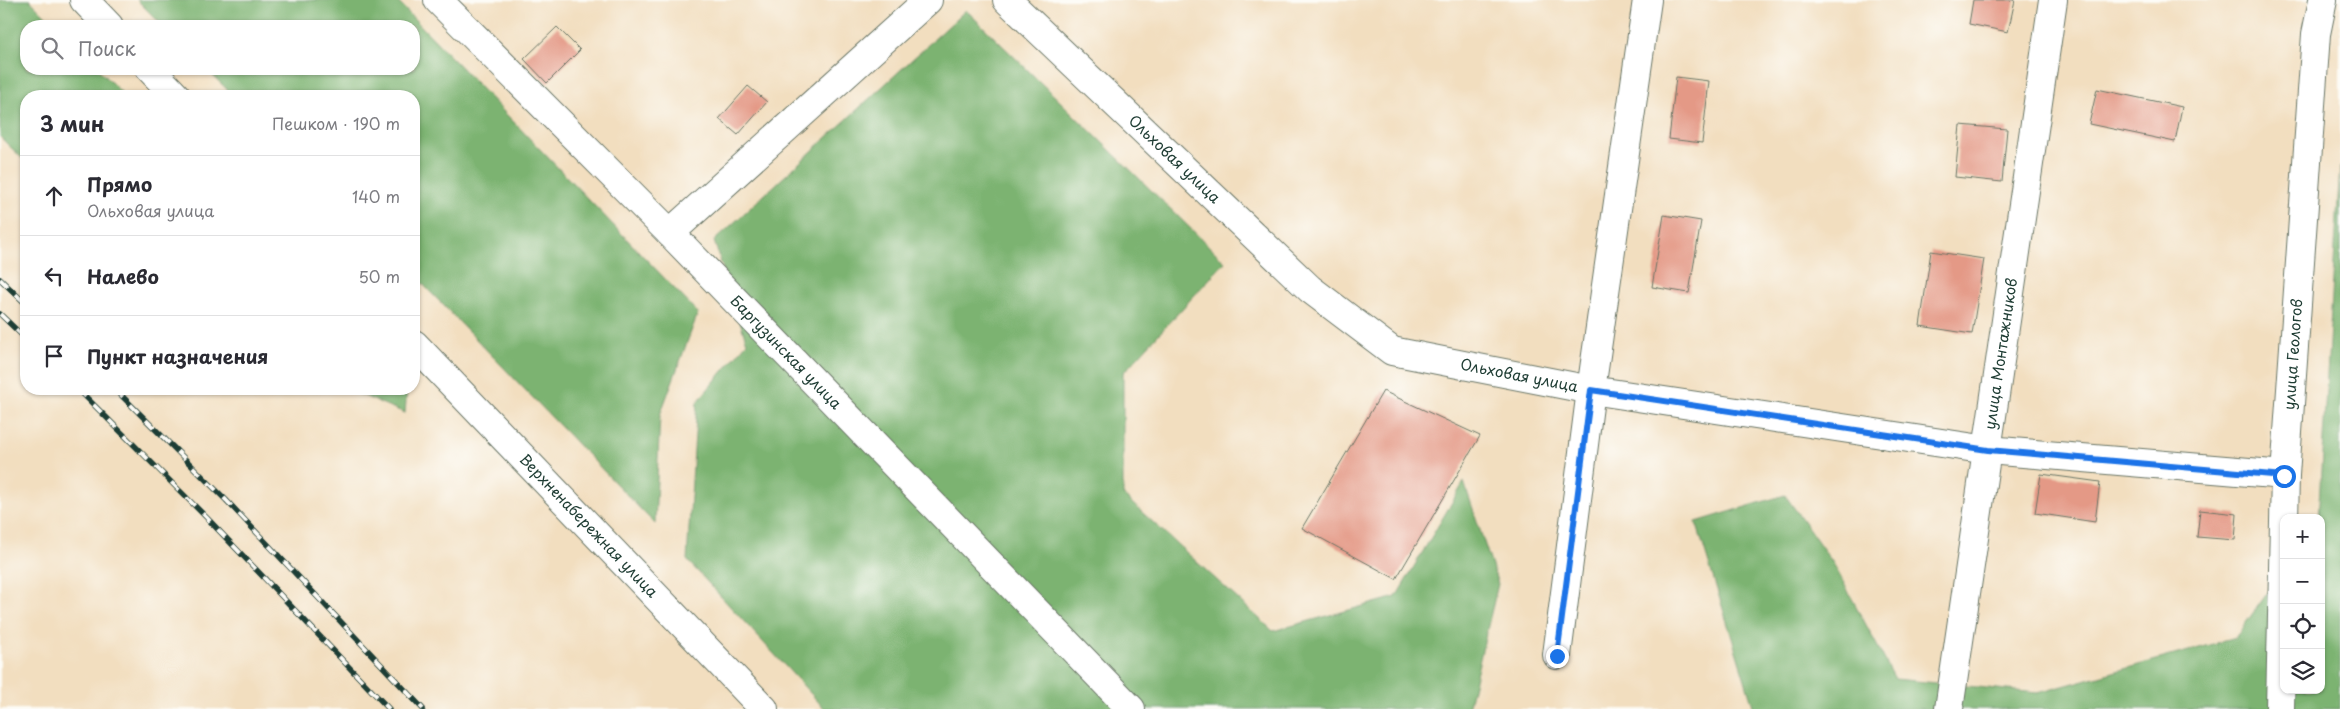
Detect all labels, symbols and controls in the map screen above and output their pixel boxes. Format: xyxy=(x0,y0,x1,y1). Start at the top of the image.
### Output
search box xyxy=(20,20,420,75)
icon: search xyxy=(38,34,66,62)
text: Поиск xyxy=(78,34,136,62)
text: 3 мин xyxy=(40,107,104,139)
street label: Ольховая улица xyxy=(1124,109,1227,208)
text: Пешком · 190 m xyxy=(272,111,400,135)
text: Прямо xyxy=(87,170,152,198)
icon: ahead xyxy=(40,182,68,210)
text: 140 m xyxy=(352,184,400,208)
text: Ольховая улица xyxy=(87,198,214,222)
icon: left xyxy=(40,262,68,290)
text: Налево xyxy=(87,262,159,290)
text: 50 m xyxy=(359,264,400,288)
street label: улица Монтажников xyxy=(1977,276,2022,431)
street label: Баргузинская улица xyxy=(726,289,848,414)
street label: улица Геологов xyxy=(2277,298,2307,411)
icon: arrive xyxy=(40,342,68,370)
text: Пункт назначения xyxy=(87,342,268,370)
street label: Ольховая улица xyxy=(1458,352,1581,397)
street label: Верхненабережная улица xyxy=(515,448,665,602)
route start xyxy=(2273,465,2296,488)
map controls xyxy=(2280,514,2325,694)
button: + xyxy=(2280,514,2325,559)
button: − xyxy=(2280,559,2325,604)
button: locate xyxy=(2280,604,2325,649)
route end xyxy=(1546,645,1569,668)
button: layers xyxy=(2280,649,2325,694)

